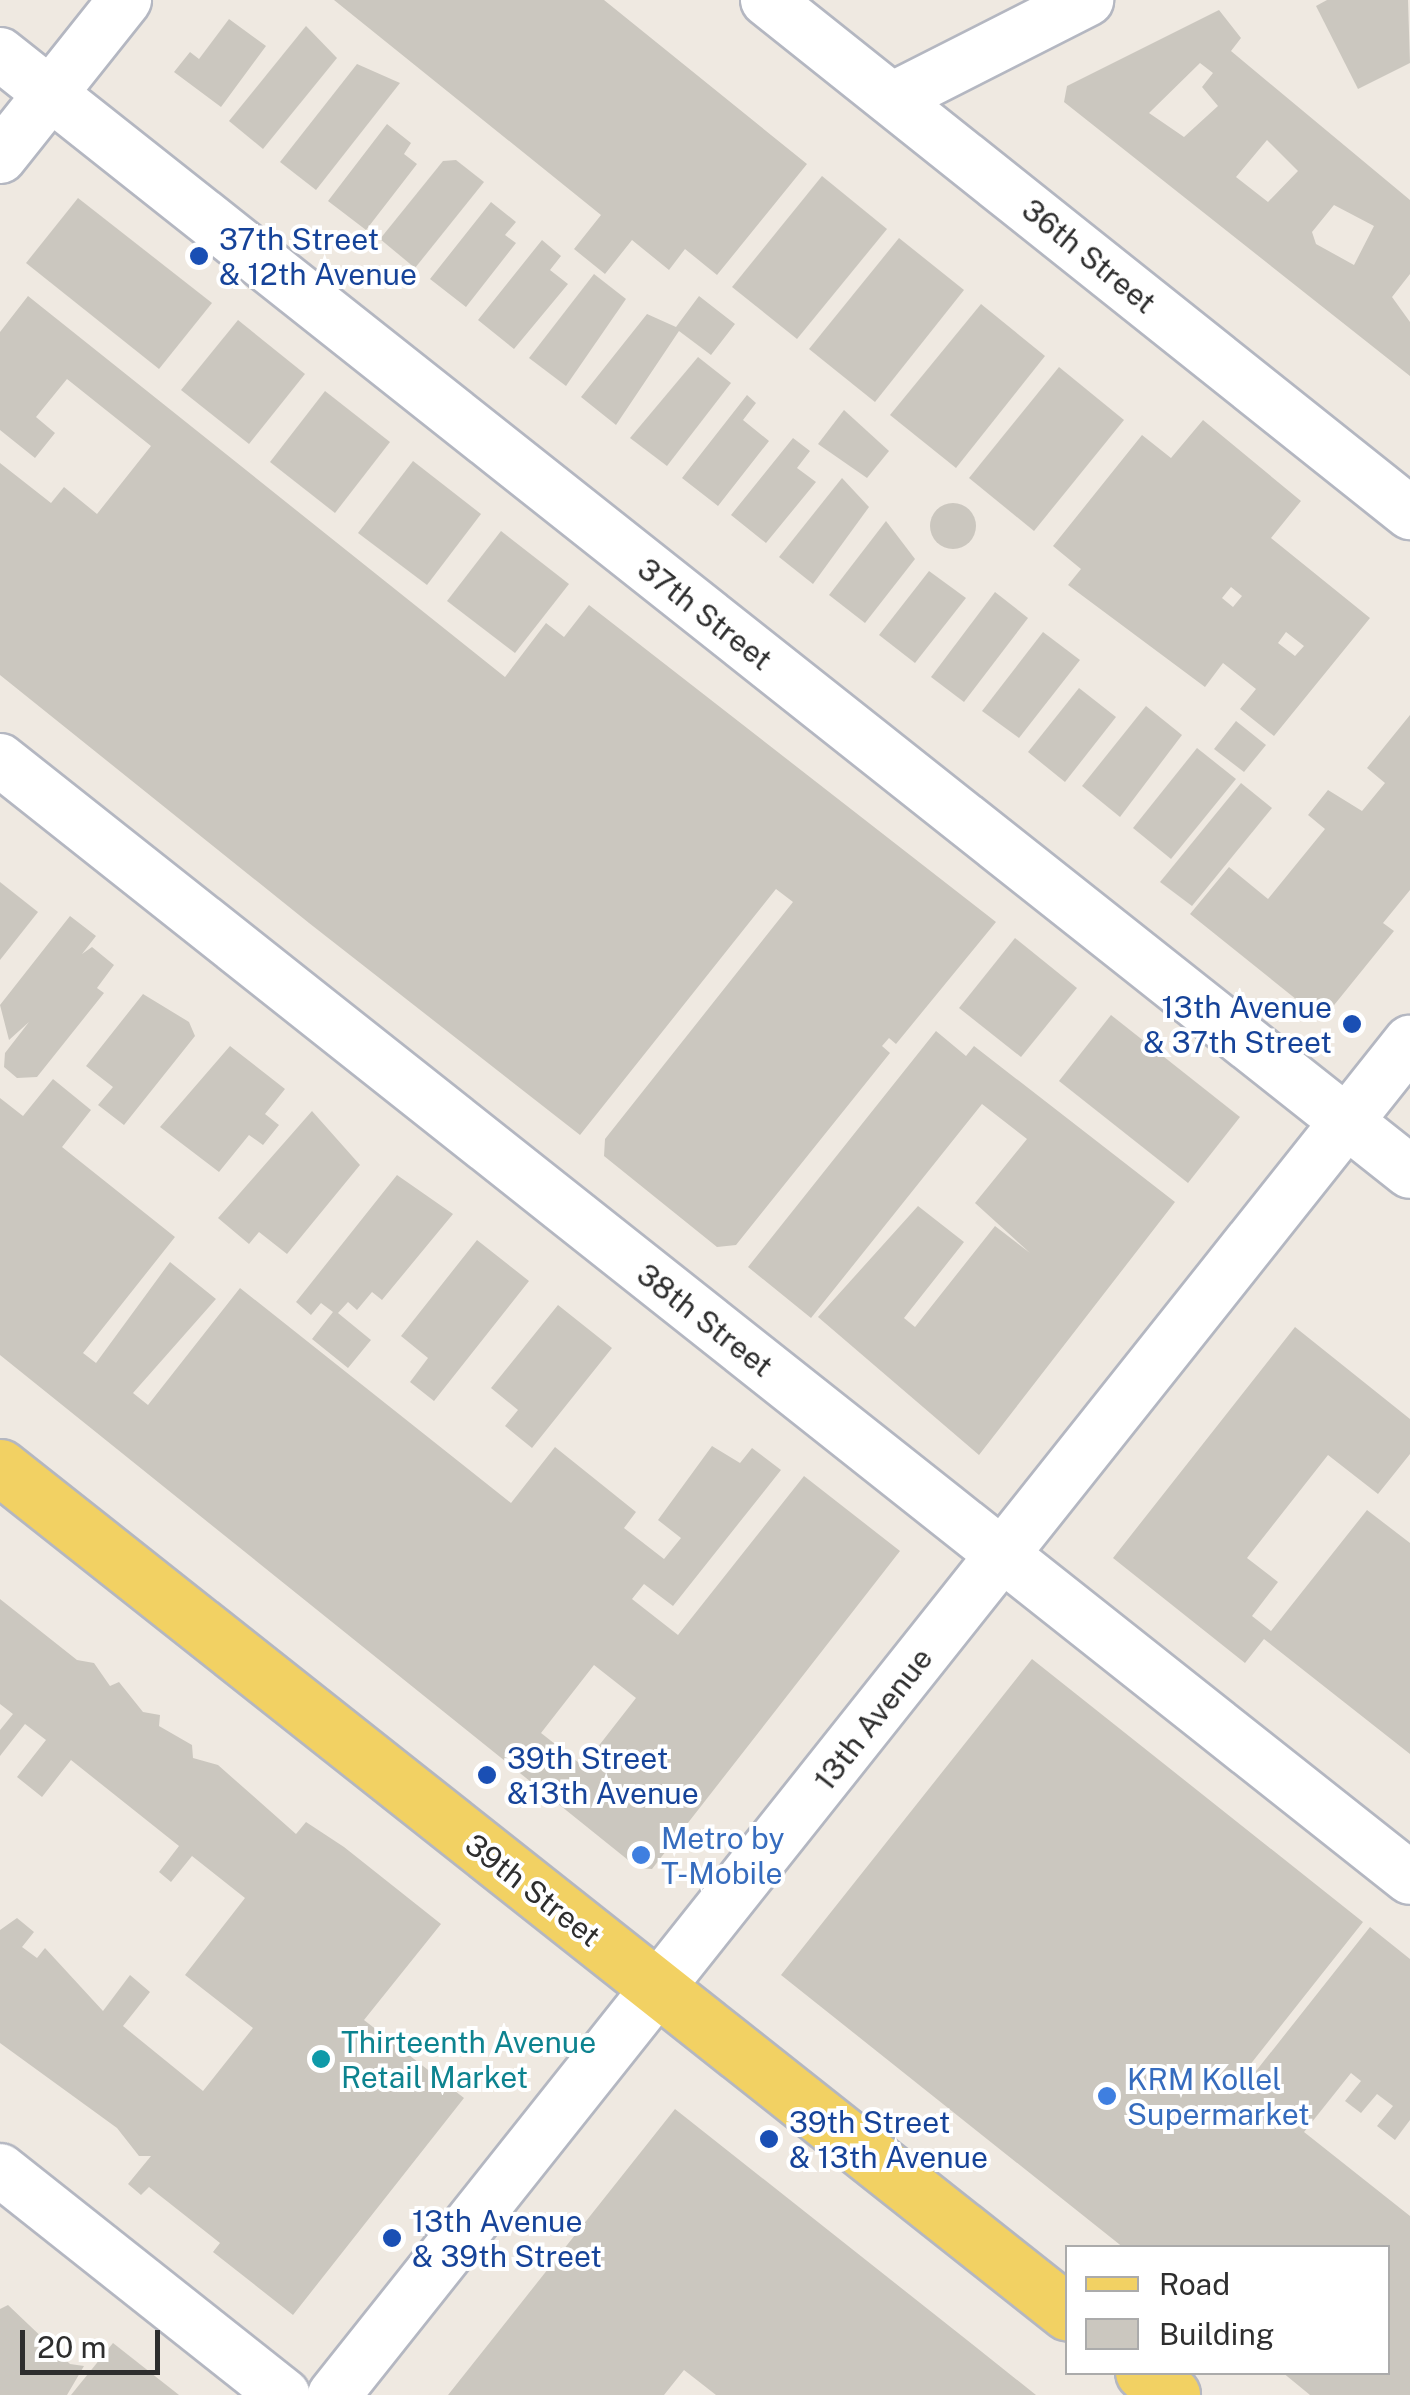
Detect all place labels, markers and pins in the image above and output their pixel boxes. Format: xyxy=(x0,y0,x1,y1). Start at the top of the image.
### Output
place label: 37th Street & 12th Avenue xyxy=(219,221,417,292)
marker: 37th Street & 12th Avenue xyxy=(188,245,210,267)
place label: 13th Avenue & 37th Street xyxy=(1143,989,1332,1060)
marker: 13th Avenue & 37th Street xyxy=(1341,1013,1363,1035)
place label: 39th Street &13th Avenue xyxy=(507,1740,699,1810)
marker: 39th Street &13th Avenue xyxy=(476,1764,498,1786)
place label: Metro by T-Mobile xyxy=(661,1820,785,1890)
marker: Metro by T-Mobile xyxy=(630,1844,652,1866)
place label: Thirteenth Avenue Retail Market xyxy=(341,2024,596,2094)
marker: Thirteenth Avenue Retail Market xyxy=(310,2048,332,2070)
place label: KRM Kollel Supermarket xyxy=(1127,2061,1310,2132)
marker: KRM Kollel Supermarket xyxy=(1096,2085,1118,2107)
place label: 39th Street & 13th Avenue xyxy=(789,2104,988,2174)
marker: 39th Street & 13th Avenue xyxy=(758,2128,780,2150)
place label: 13th Avenue & 39th Street xyxy=(412,2203,602,2274)
marker: 13th Avenue & 39th Street xyxy=(381,2227,403,2249)

